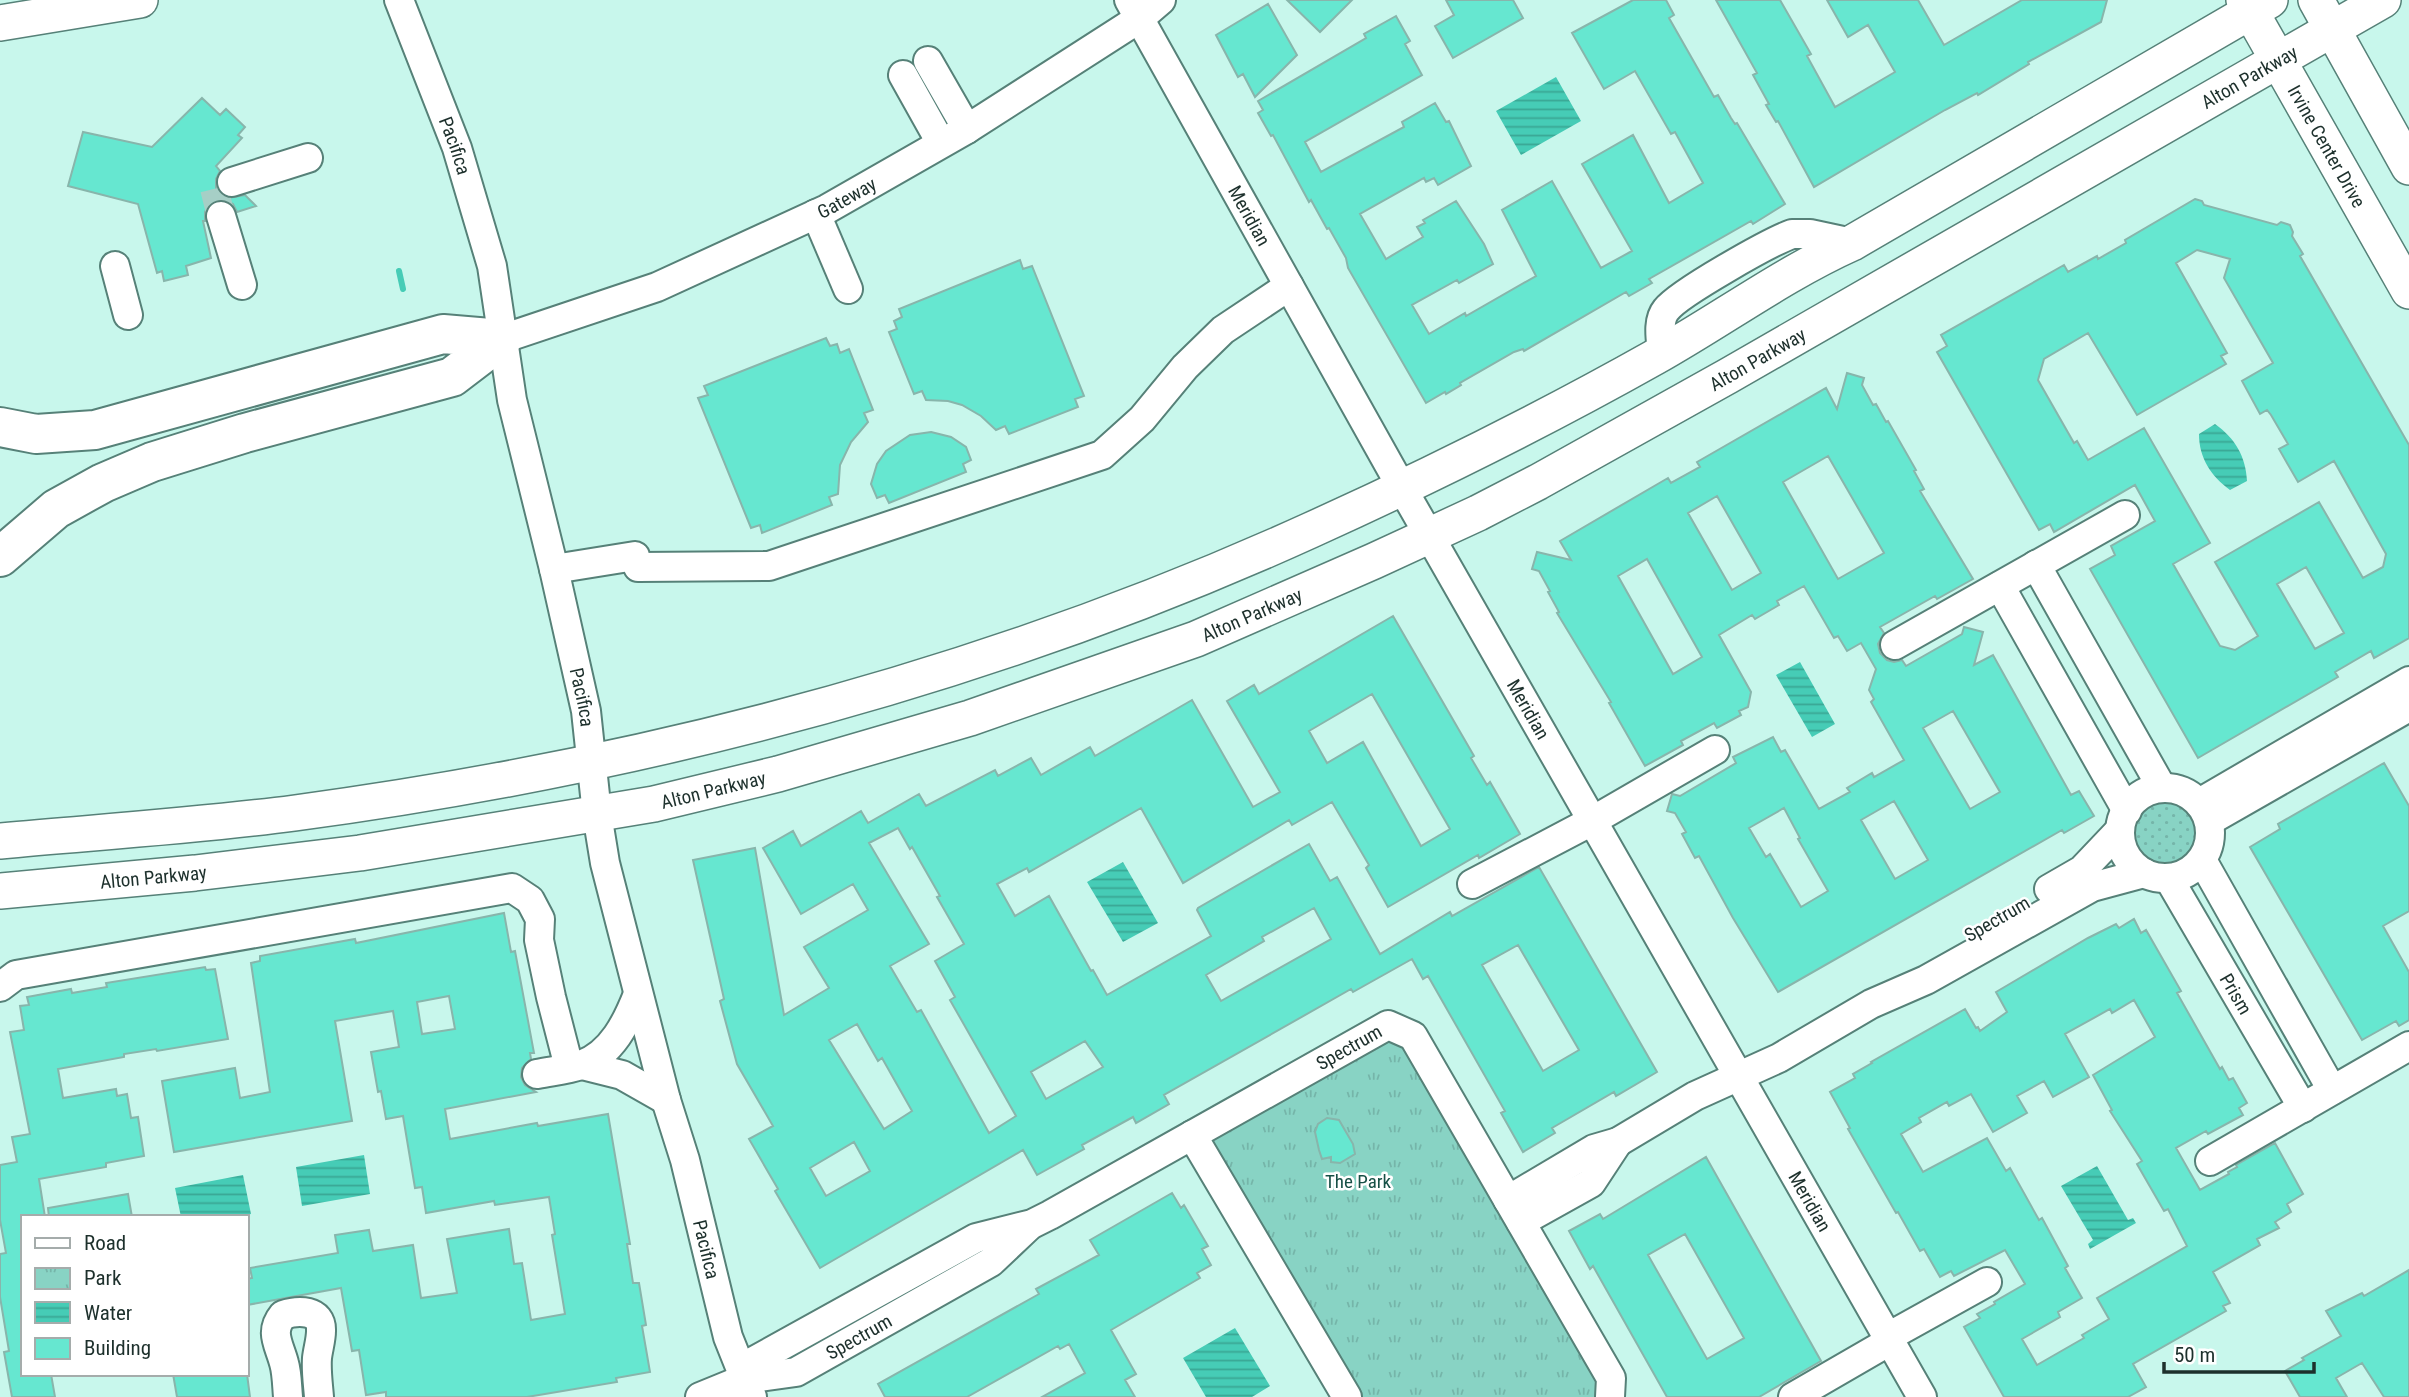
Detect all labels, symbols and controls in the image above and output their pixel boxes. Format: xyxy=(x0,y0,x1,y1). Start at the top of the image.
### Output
street label: Alton Parkway xyxy=(2197,40,2301,113)
street label: Irvine Center Drive xyxy=(2283,81,2371,212)
street label: Pacifica xyxy=(434,113,476,177)
street label: Gateway xyxy=(813,172,880,223)
street label: Meridian xyxy=(1224,181,1276,250)
street label: Alton Parkway xyxy=(1705,322,1810,396)
street label: Alton Parkway xyxy=(1198,582,1306,647)
street label: Pacifica xyxy=(565,665,599,728)
street label: Meridian xyxy=(1502,675,1555,743)
street label: Alton Parkway xyxy=(658,766,768,813)
street label: Alton Parkway xyxy=(99,860,208,893)
street label: Spectrum xyxy=(1960,891,2034,947)
street label: Prism xyxy=(2215,969,2257,1018)
street label: Spectrum xyxy=(1312,1019,1386,1075)
street label: Meridian xyxy=(1784,1167,1836,1236)
park label: The Park xyxy=(1325,1170,1392,1193)
legend xyxy=(21,1215,248,1376)
street label: Pacifica xyxy=(688,1217,725,1281)
text: Road xyxy=(84,1231,126,1255)
text: Park xyxy=(84,1266,122,1290)
text: Water xyxy=(84,1301,132,1325)
street label: Spectrum xyxy=(822,1309,896,1364)
scale bar xyxy=(2164,1330,2314,1374)
text: Building xyxy=(84,1336,151,1360)
text: 50 m xyxy=(2174,1343,2215,1367)

